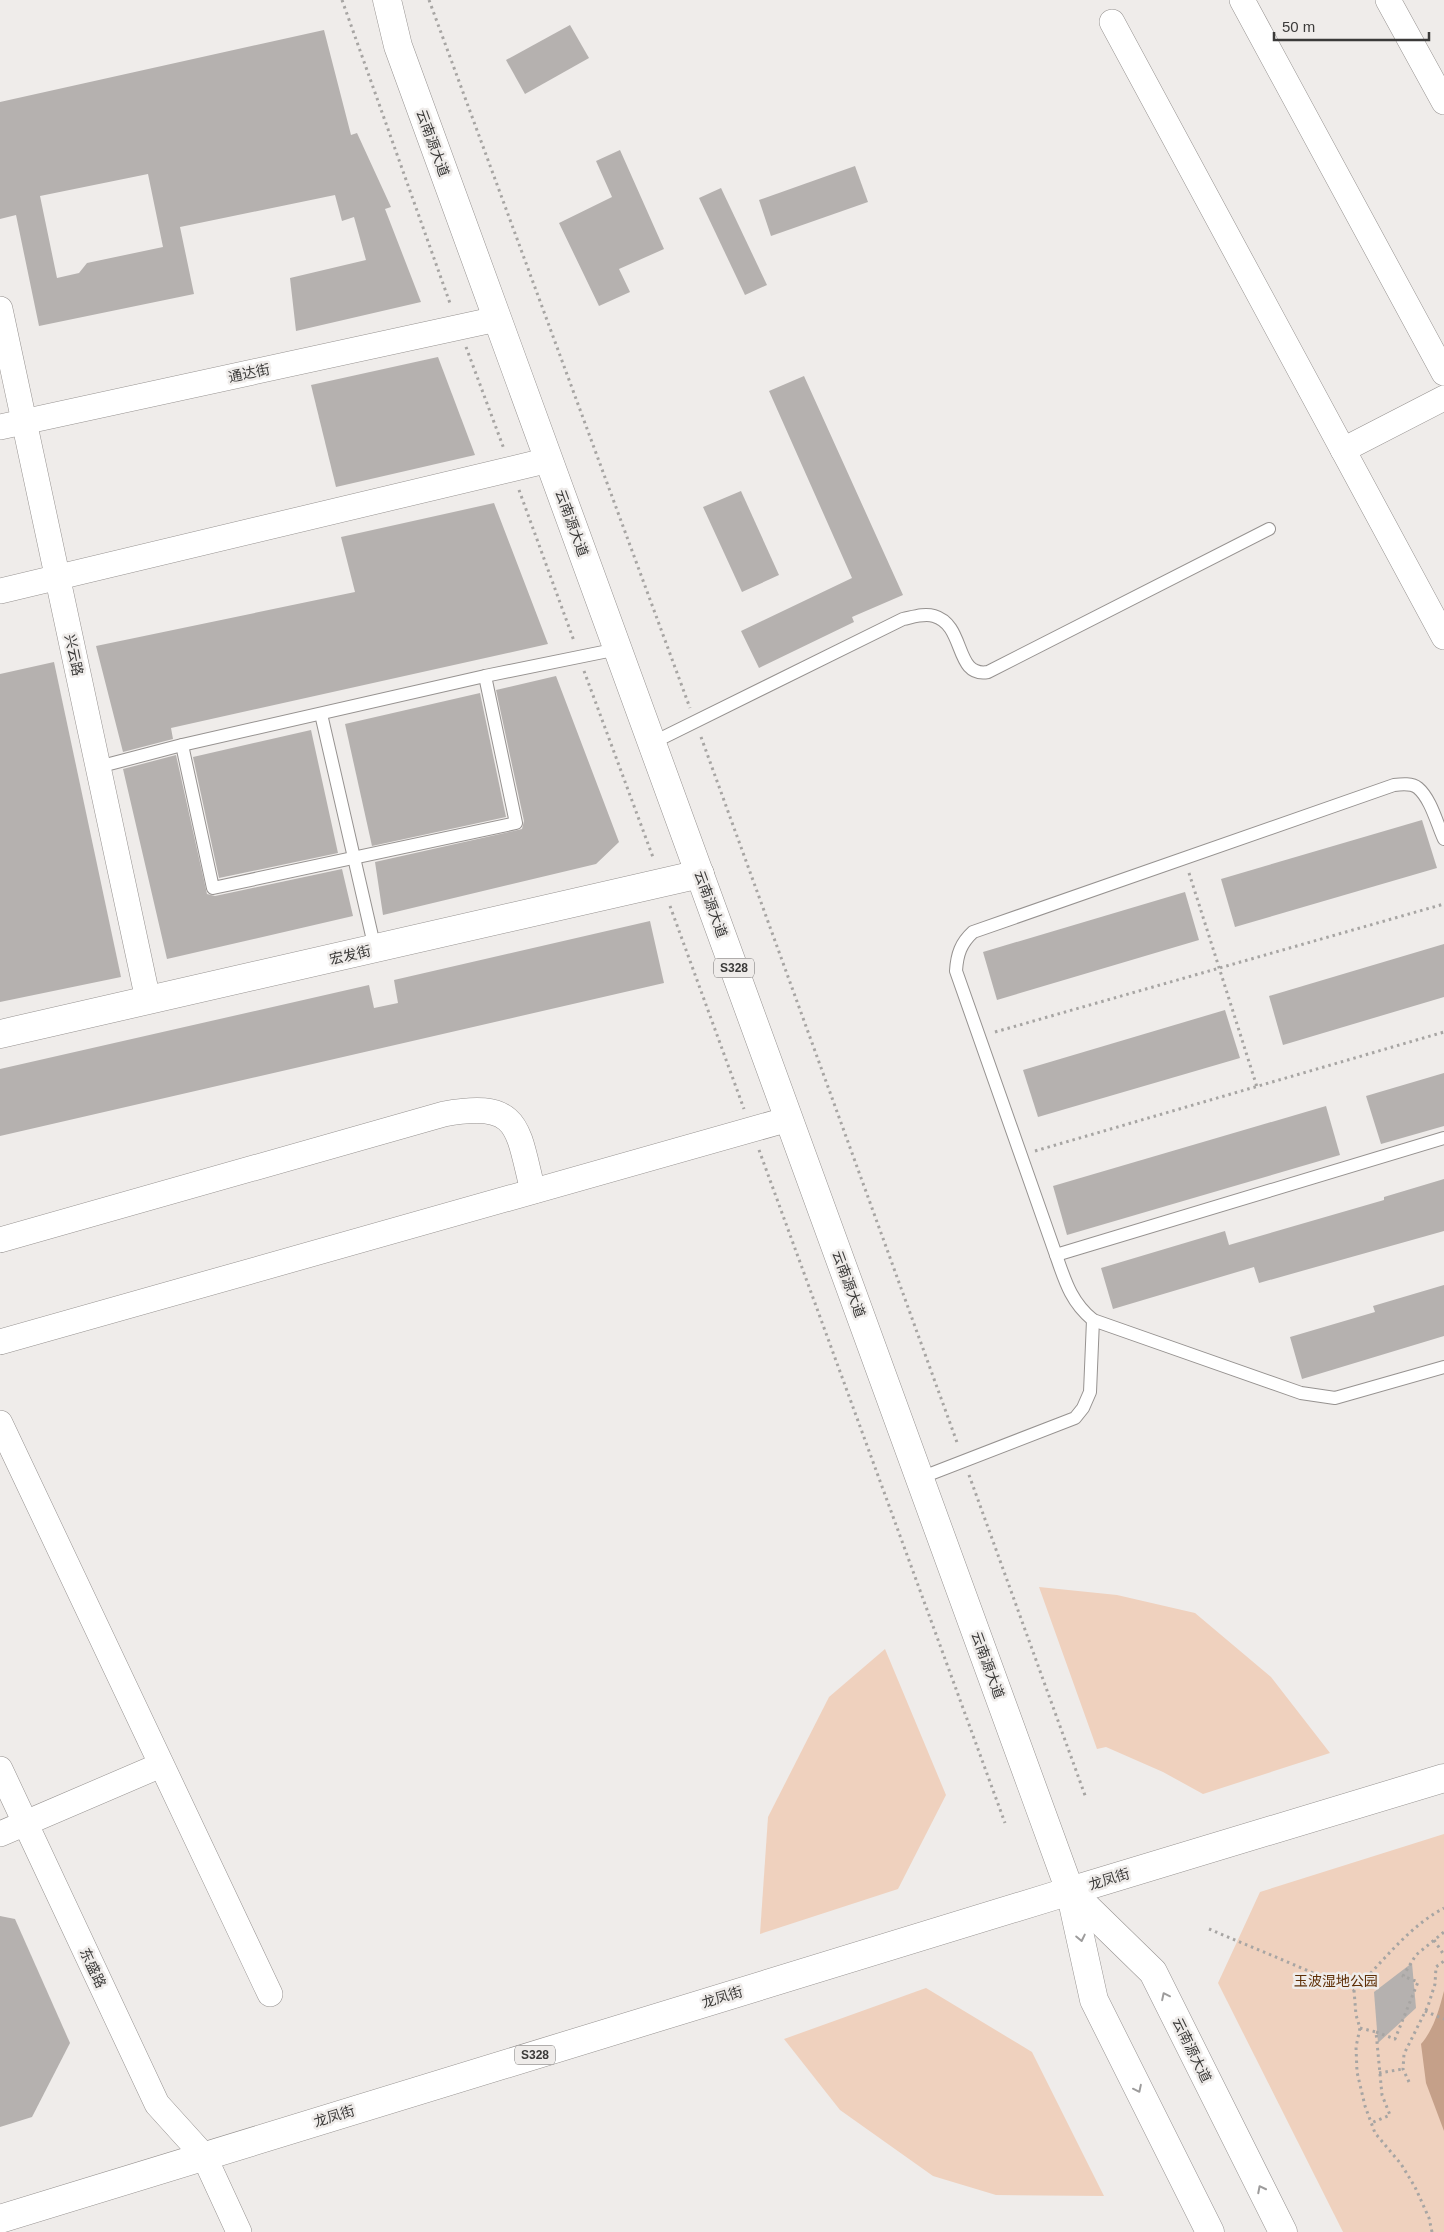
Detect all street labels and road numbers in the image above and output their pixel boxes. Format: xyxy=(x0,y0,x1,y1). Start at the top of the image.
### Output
street label: 云南源大道 xyxy=(414,107,452,179)
street label: 通达街 xyxy=(227,361,271,385)
street label: 云南源大道 xyxy=(553,487,591,559)
street label: 兴云路 xyxy=(62,633,86,677)
street label: 云南源大道 xyxy=(692,868,730,940)
street label: 宏发街 xyxy=(328,942,372,968)
road number: S328 xyxy=(714,958,754,978)
street label: 云南源大道 xyxy=(830,1248,868,1320)
street label: 云南源大道 xyxy=(969,1629,1007,1701)
street label: 龙凤街 xyxy=(1087,1865,1131,1893)
street label: 东盛路 xyxy=(77,1946,109,1990)
street label: 龙凤街 xyxy=(700,1983,744,2011)
street label: 云南源大道 xyxy=(1169,2015,1215,2085)
road number: S328 xyxy=(515,2046,555,2064)
street label: 龙凤街 xyxy=(312,2102,356,2130)

